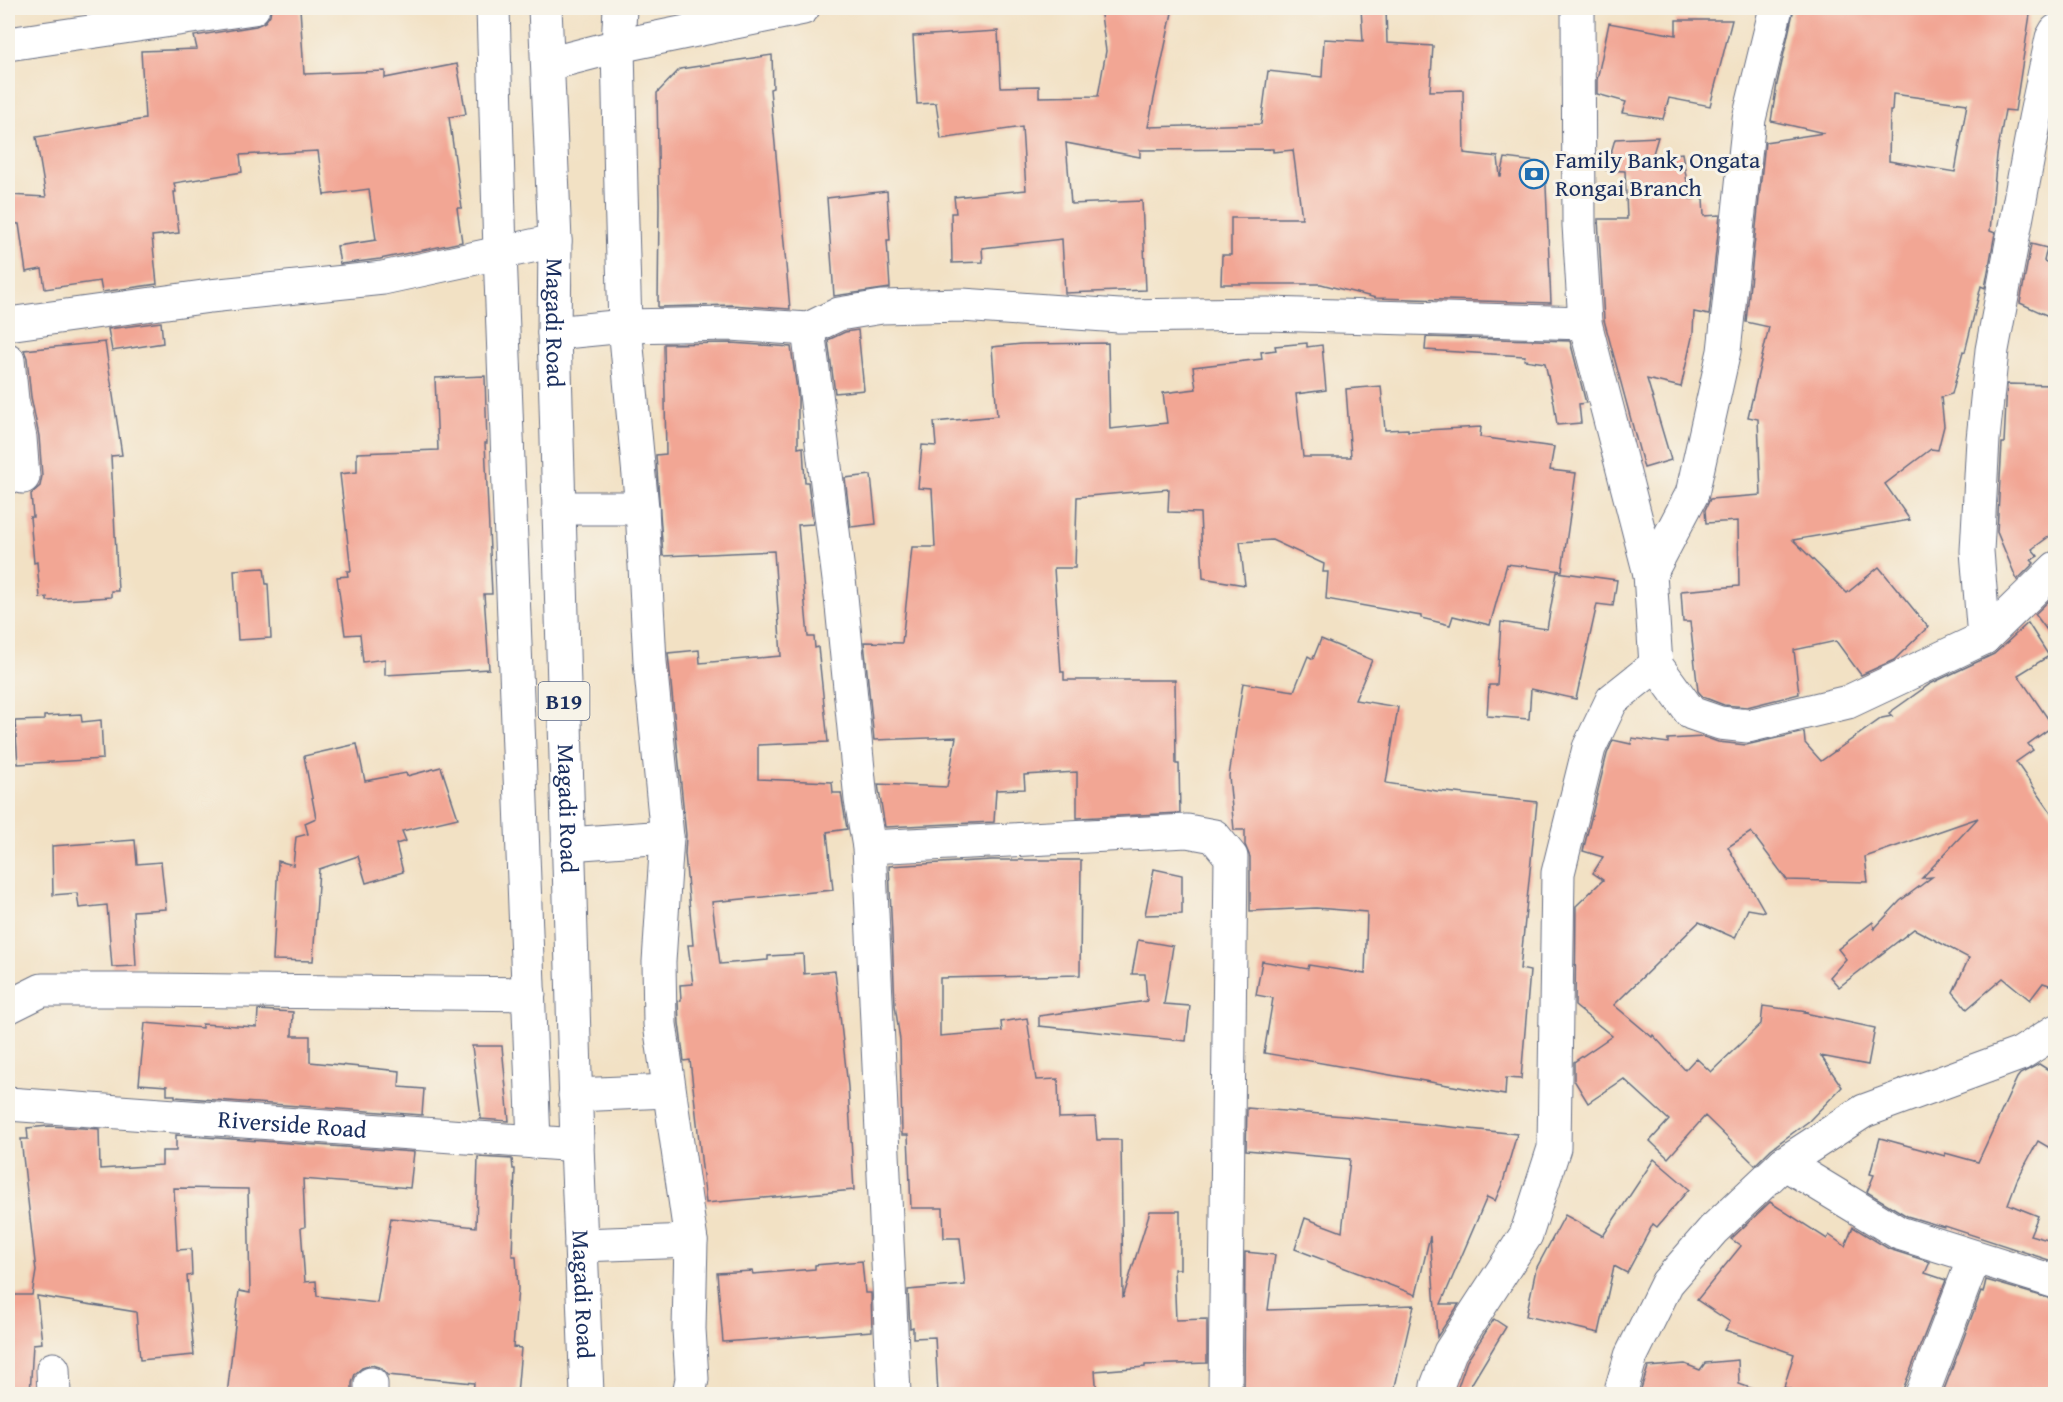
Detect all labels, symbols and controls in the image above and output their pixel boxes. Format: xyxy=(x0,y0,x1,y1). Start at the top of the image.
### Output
place label: Family Bank, Ongata Rongai Branch xyxy=(1555,142,1761,205)
bank icon: Family Bank, Ongata Rongai Branch xyxy=(1518,158,1550,190)
street label: Magadi Road xyxy=(537,258,574,388)
road number: B19 xyxy=(538,682,590,720)
street label: Magadi Road xyxy=(549,743,587,874)
street label: Riverside Road xyxy=(217,1101,368,1147)
street label: Magadi Road xyxy=(563,1229,604,1360)

